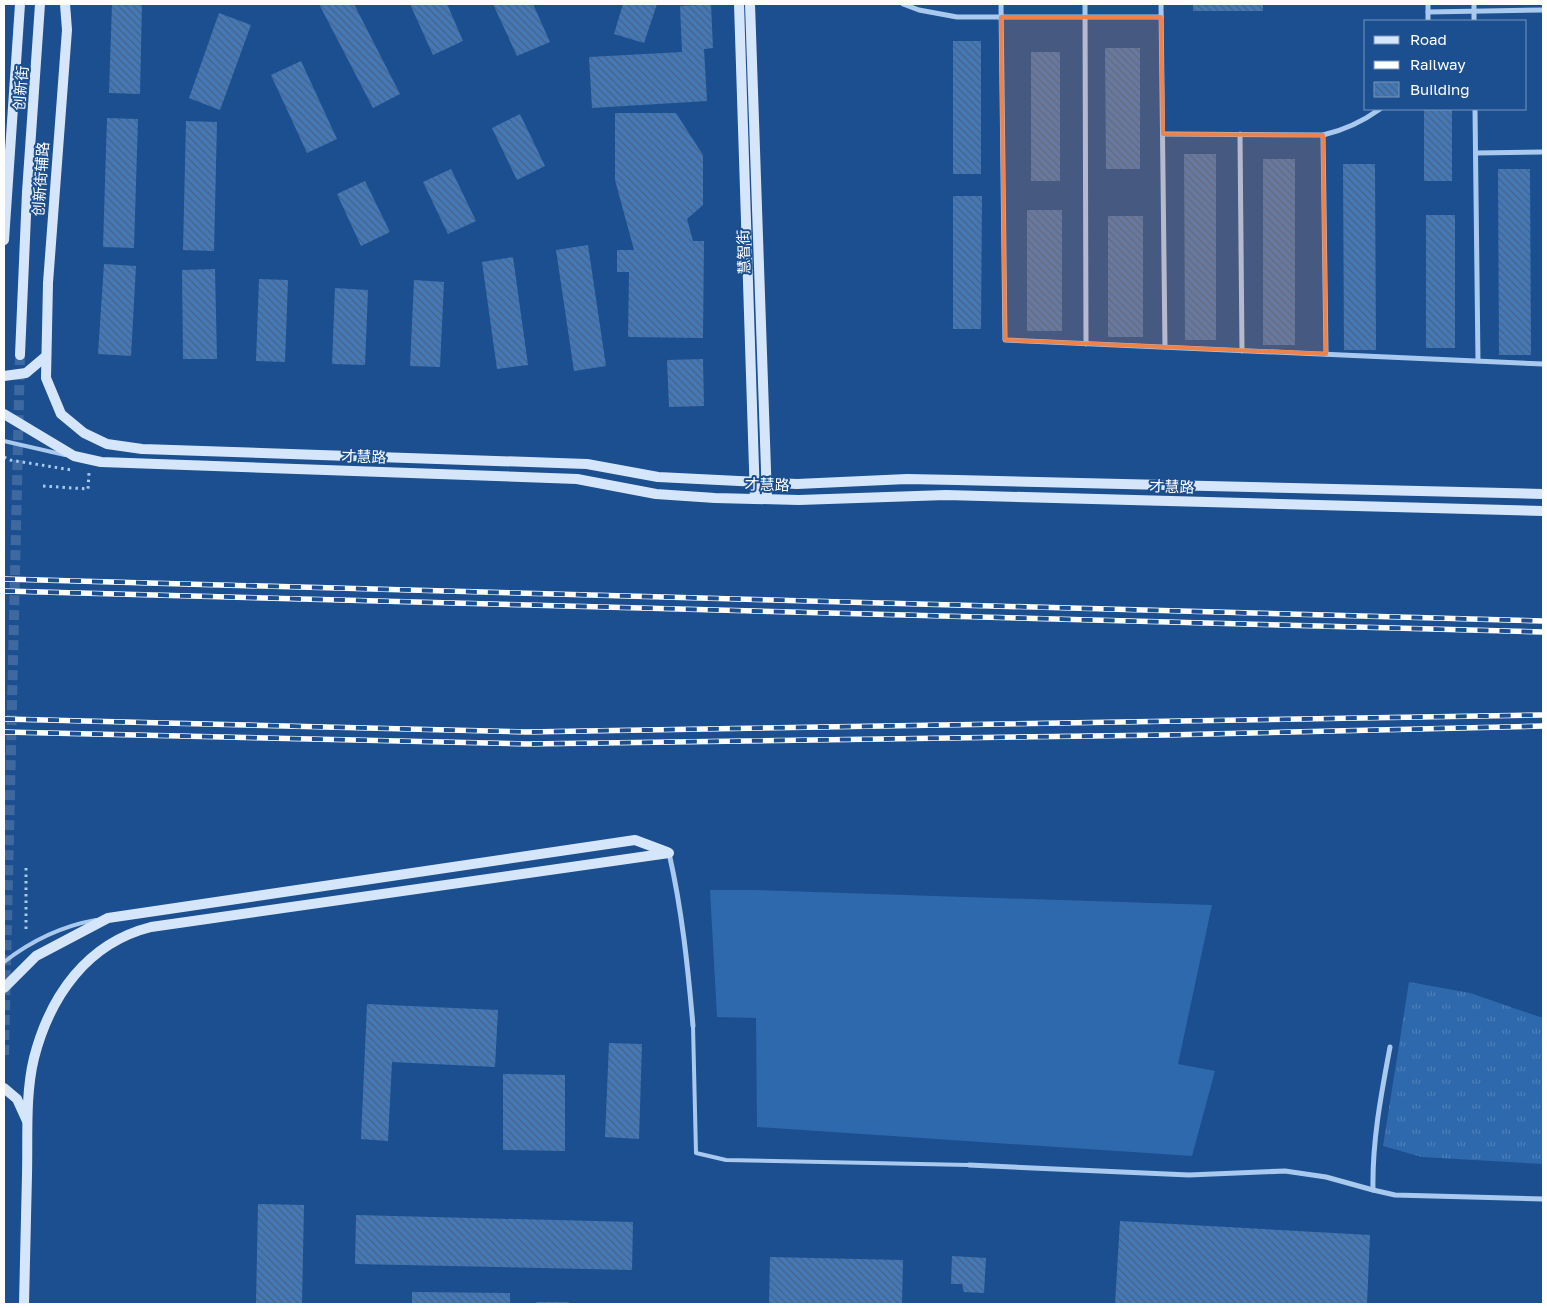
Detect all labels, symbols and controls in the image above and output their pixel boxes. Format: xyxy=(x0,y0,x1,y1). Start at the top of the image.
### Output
legend xyxy=(1364,20,1527,110)
text: Road xyxy=(1410,30,1447,48)
text: Railway xyxy=(1410,55,1466,73)
street label: 创新街 xyxy=(9,65,31,111)
text: Building xyxy=(1410,80,1470,98)
street label: 创新街辅路 xyxy=(28,141,52,217)
street label: 慧智街 xyxy=(733,229,753,275)
street label: 才慧路 xyxy=(341,446,387,466)
street label: 才慧路 xyxy=(744,475,790,493)
street label: 才慧路 xyxy=(1149,476,1195,496)

